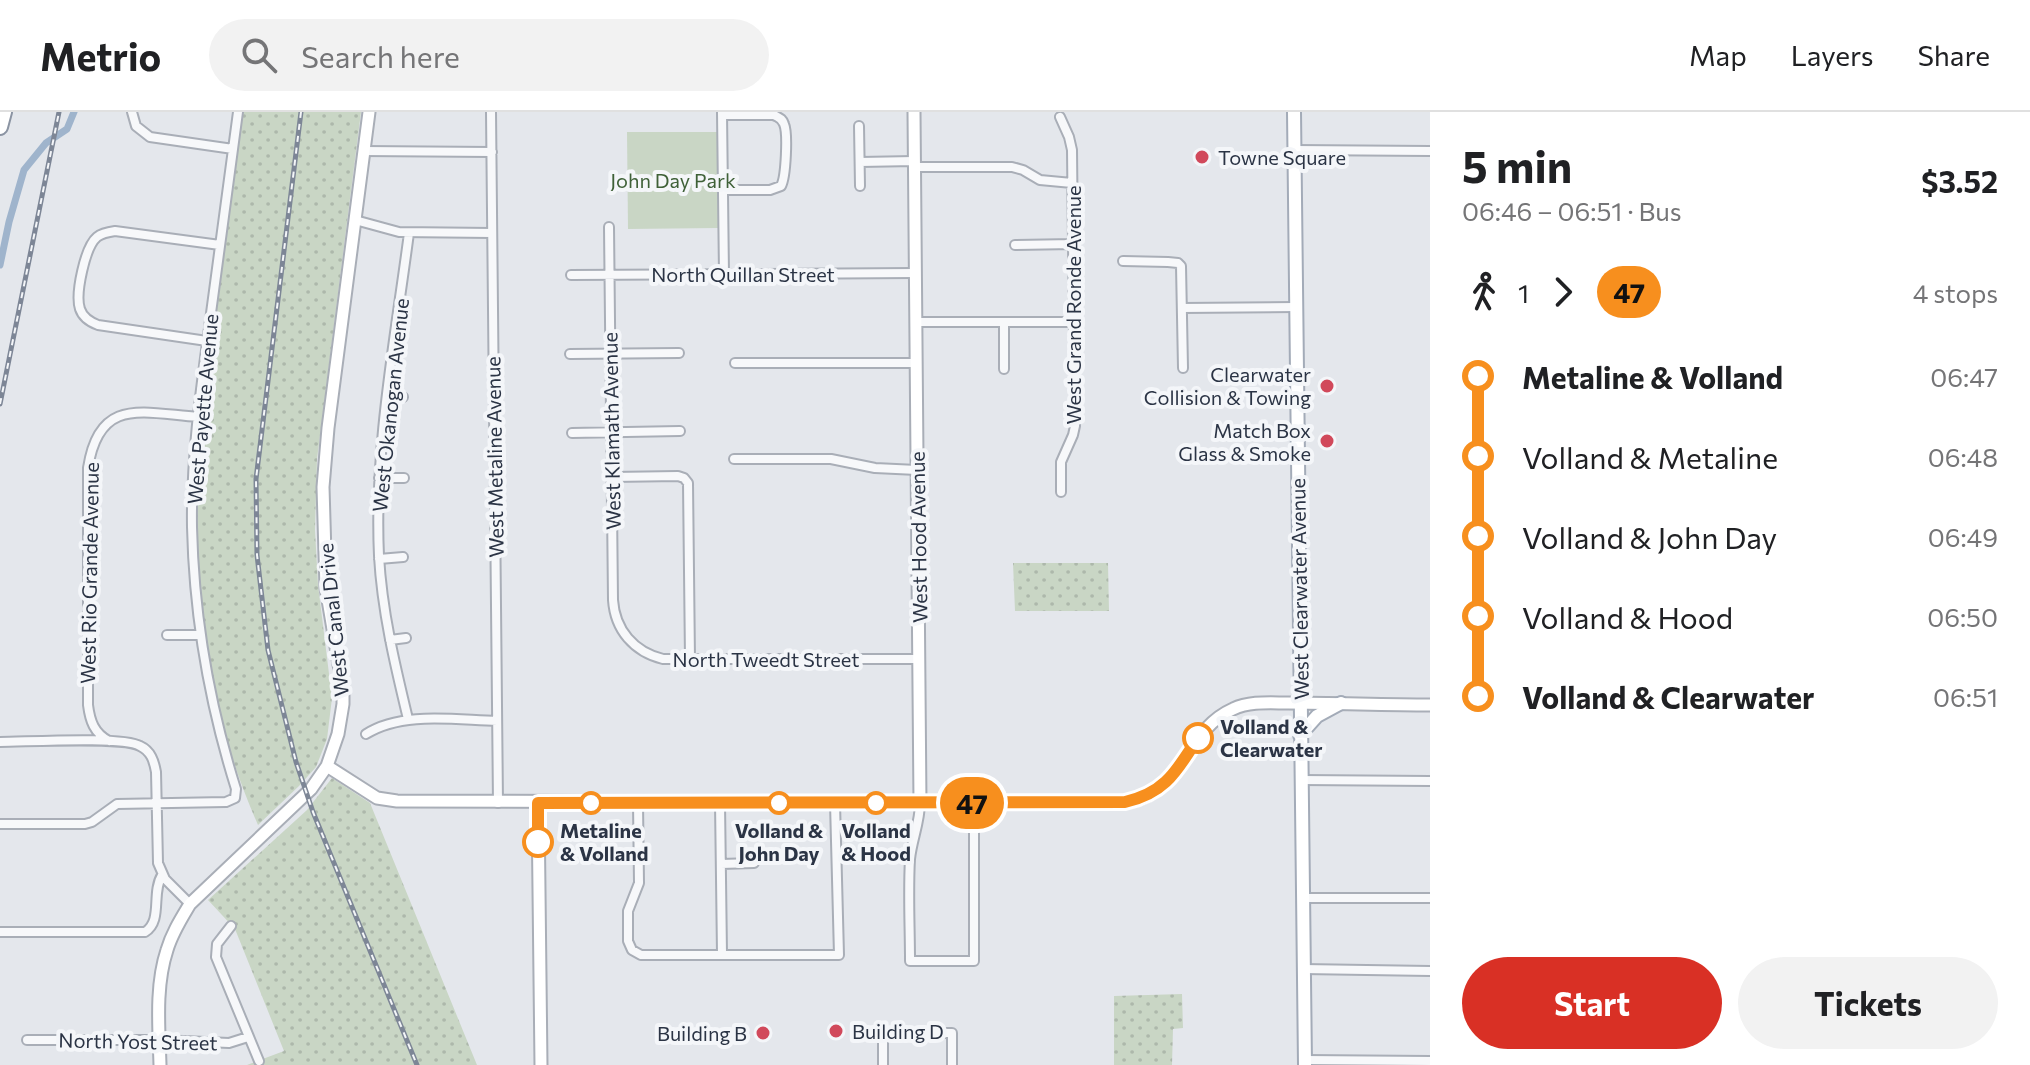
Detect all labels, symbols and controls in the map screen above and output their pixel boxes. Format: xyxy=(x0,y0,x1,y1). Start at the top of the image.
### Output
search box xyxy=(209,19,769,91)
text: Metrio xyxy=(40,32,161,79)
icon: search xyxy=(237,33,281,77)
text: Search here xyxy=(301,37,460,74)
text: Map xyxy=(1689,38,1747,72)
text: Layers xyxy=(1791,38,1873,72)
text: Share xyxy=(1917,38,1990,72)
text: 5 min xyxy=(1462,138,1572,192)
place label: Towne Square xyxy=(1218,145,1346,169)
marker: Towne Square xyxy=(1193,148,1211,166)
text: $3.52 xyxy=(1921,162,1998,199)
park label: John Day Park xyxy=(610,168,736,192)
street label: West Grand Ronde Avenue xyxy=(1061,185,1085,425)
text: 06:46 – 06:51 · Bus xyxy=(1462,195,1682,226)
street label: North Quillan Street xyxy=(651,262,835,286)
icon: walk xyxy=(1462,270,1506,314)
icon: forward xyxy=(1541,270,1585,314)
text: 47 xyxy=(1613,275,1645,309)
text: 1 xyxy=(1518,277,1529,308)
text: 4 stops xyxy=(1913,277,1998,308)
street label: West Okanogan Avenue xyxy=(367,297,413,513)
street label: West Payette Avenue xyxy=(182,313,222,505)
street label: West Klamath Avenue xyxy=(597,332,625,530)
street label: West Metaline Avenue xyxy=(480,356,508,558)
text: Metaline & Volland xyxy=(1522,358,1783,395)
text: 06:47 xyxy=(1930,361,1998,392)
place label: Clearwater Collision & Towing xyxy=(1144,362,1311,409)
marker: Clearwater Collision & Towing xyxy=(1318,377,1336,395)
place label: Match Box Glass & Smoke xyxy=(1178,418,1311,465)
marker: Match Box Glass & Smoke xyxy=(1318,432,1336,450)
text: Volland & Metaline xyxy=(1522,438,1778,475)
text: 06:48 xyxy=(1928,441,1998,472)
street label: West Hood Avenue xyxy=(905,451,931,623)
street label: West Rio Grande Avenue xyxy=(75,462,103,684)
street label: West Clearwater Avenue xyxy=(1285,478,1313,700)
text: Volland & John Day xyxy=(1522,518,1777,555)
text: 06:49 xyxy=(1928,521,1998,552)
street label: West Canal Drive xyxy=(313,542,353,698)
text: Volland & Hood xyxy=(1522,598,1733,635)
text: 06:50 xyxy=(1927,601,1998,632)
street label: North Tweedt Street xyxy=(673,647,859,671)
text: Volland & Clearwater xyxy=(1522,678,1814,715)
text: 06:51 xyxy=(1933,681,1998,712)
place label: Volland & Clearwater xyxy=(1220,714,1323,761)
marker: Volland & Clearwater xyxy=(1183,723,1213,753)
line badge: 47 xyxy=(936,777,1008,829)
text: 47 xyxy=(956,786,988,820)
unlabelled marker xyxy=(580,792,602,814)
marker: Volland & John Day xyxy=(768,792,790,814)
marker: Volland & Hood xyxy=(865,792,887,814)
place label: Metaline & Volland xyxy=(560,818,649,865)
place label: Volland & John Day xyxy=(735,818,824,865)
place label: Volland & Hood xyxy=(841,818,911,865)
marker: Metaline & Volland xyxy=(523,827,553,857)
button: Start xyxy=(1462,957,1722,1049)
button: Tickets xyxy=(1738,957,1998,1049)
place label: Building D xyxy=(852,1019,944,1043)
place label: Building B xyxy=(657,1021,747,1045)
marker: Building D xyxy=(827,1022,845,1040)
marker: Building B xyxy=(754,1024,772,1042)
street label: North Yost Street xyxy=(58,1028,218,1054)

